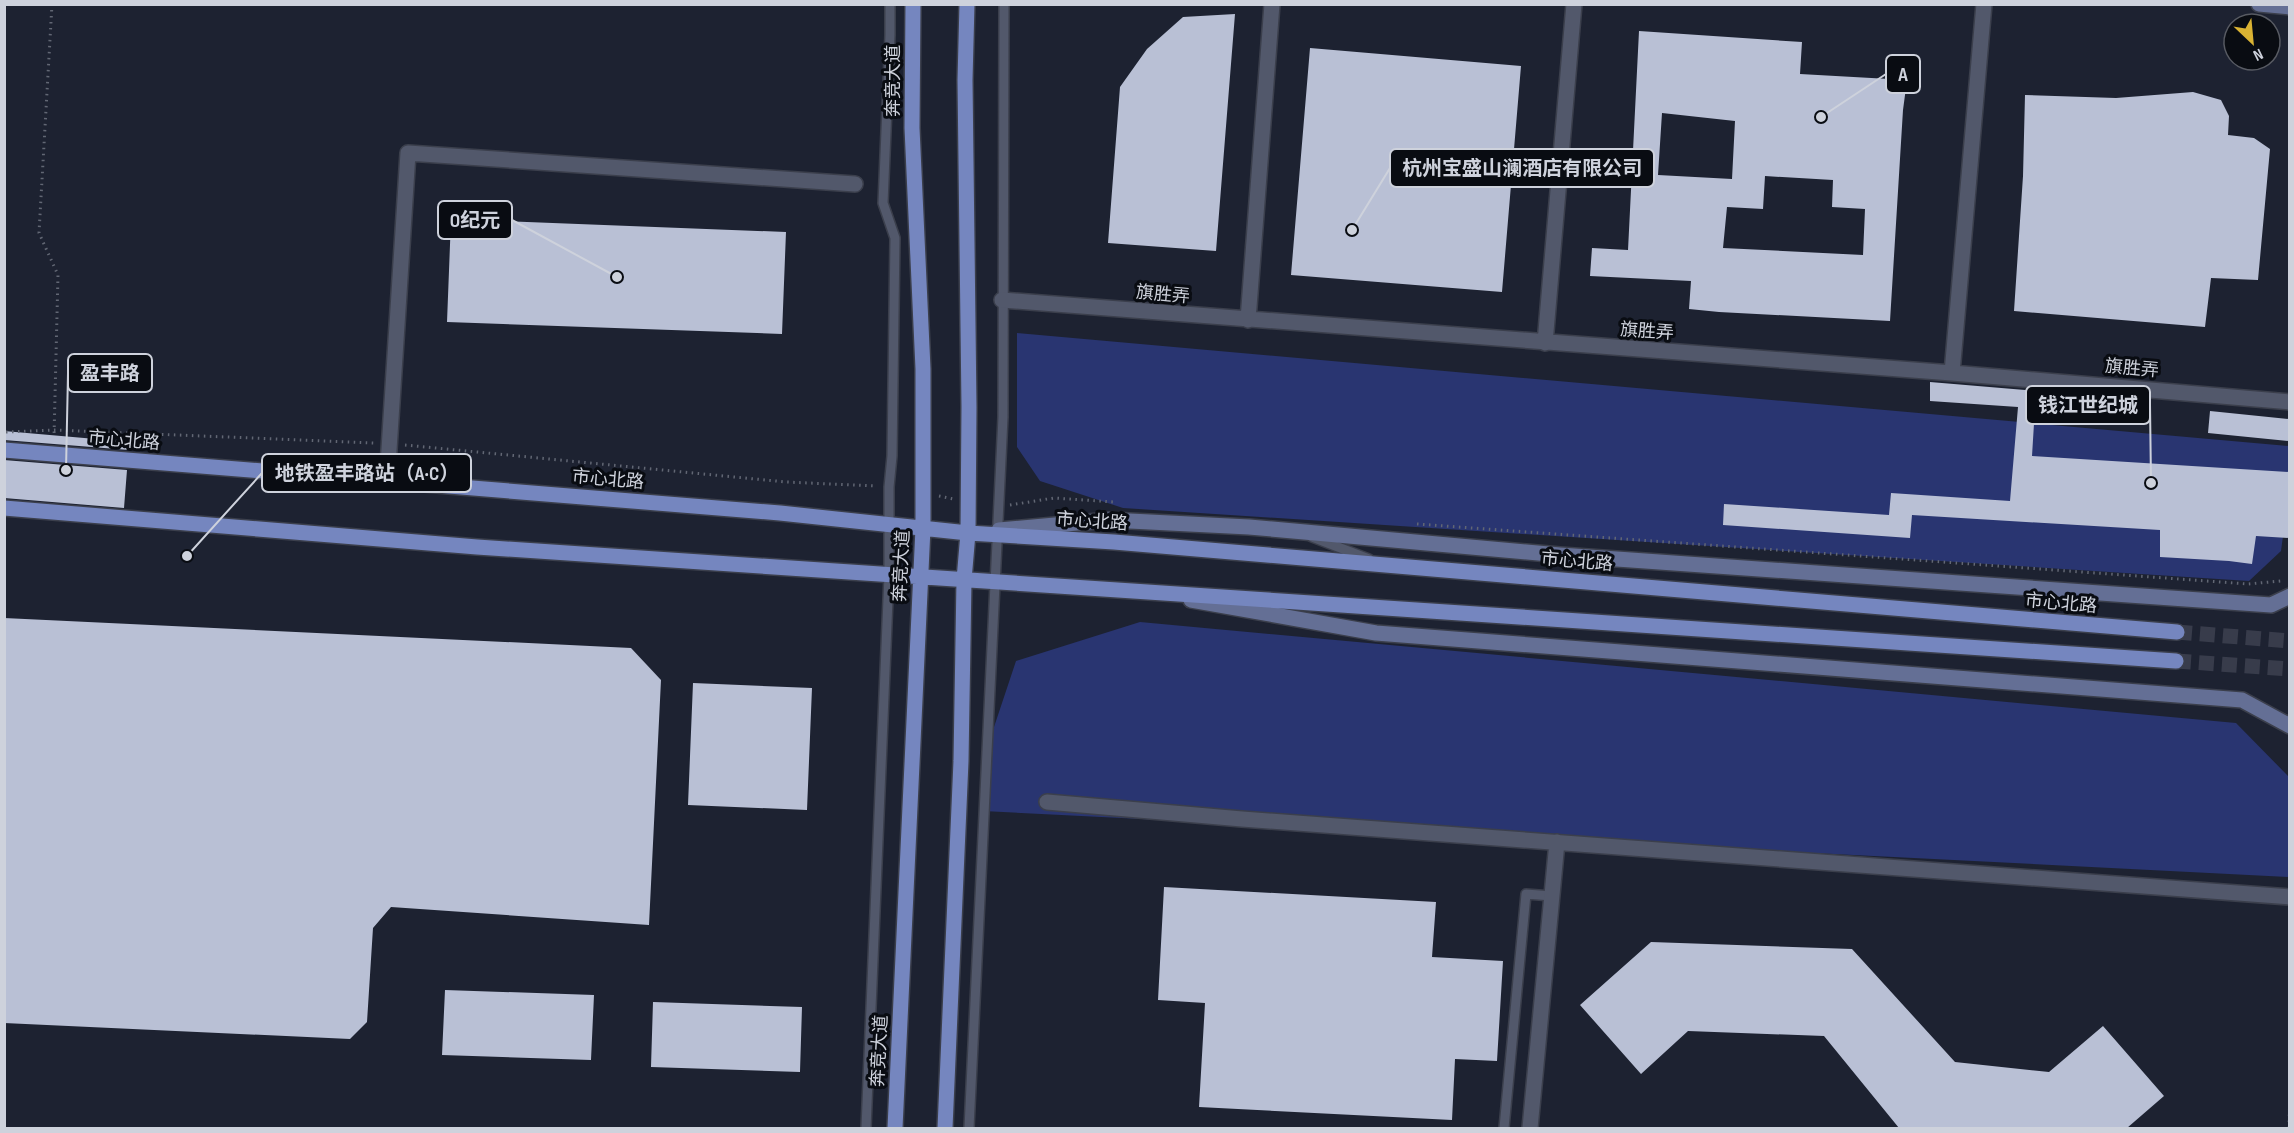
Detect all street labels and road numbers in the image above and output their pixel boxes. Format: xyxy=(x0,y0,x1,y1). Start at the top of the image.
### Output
street label: 奔竞大道 xyxy=(883,45,904,117)
street label: 旗胜弄 xyxy=(1135,282,1191,307)
street label: 旗胜弄 xyxy=(1619,319,1675,344)
street label: 旗胜弄 xyxy=(2104,356,2160,381)
street label: 市心北路 xyxy=(87,427,161,454)
street label: 市心北路 xyxy=(571,466,645,493)
street label: 市心北路 xyxy=(1055,509,1129,534)
street label: 奔竞大道 xyxy=(889,530,914,603)
street label: 市心北路 xyxy=(1540,548,1614,575)
street label: 市心北路 xyxy=(2024,590,2098,617)
street label: 奔竞大道 xyxy=(867,1015,892,1088)

